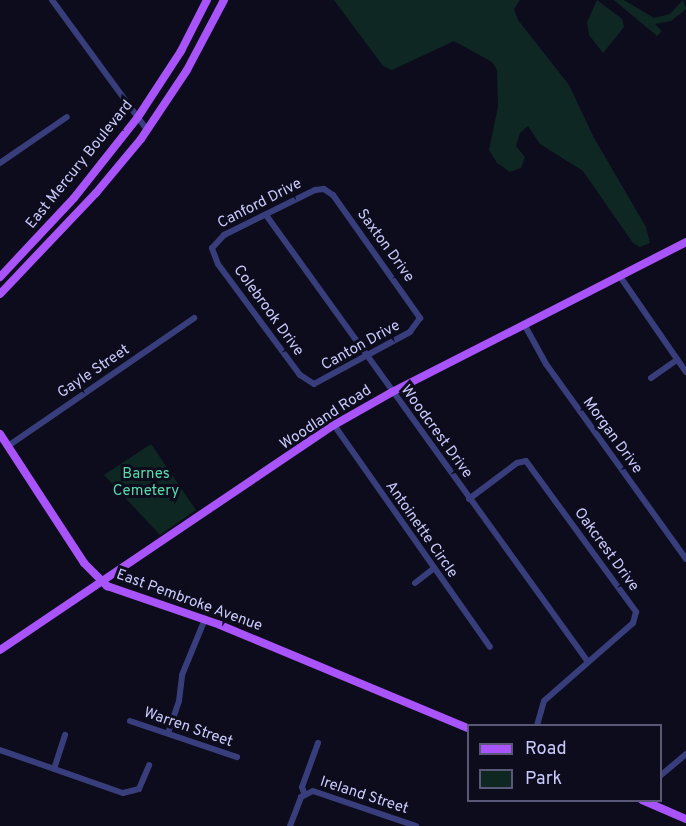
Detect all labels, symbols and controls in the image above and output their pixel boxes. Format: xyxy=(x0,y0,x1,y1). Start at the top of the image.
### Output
street label: East Mercury Boulevard xyxy=(23,97,137,233)
street label: Canford Drive xyxy=(215,175,305,233)
street label: Saxton Drive xyxy=(352,206,418,286)
street label: Colebrook Drive xyxy=(229,262,307,360)
street label: Canton Drive xyxy=(318,317,404,375)
street label: Gayle Street xyxy=(55,341,133,403)
street label: Woodland Road xyxy=(277,382,375,454)
street label: Woodcrest Drive xyxy=(396,382,476,482)
street label: Morgan Drive xyxy=(578,394,646,478)
park label: Barnes Cemetery xyxy=(113,465,179,500)
street label: Antoinette Circle xyxy=(381,478,461,582)
street label: Oakcrest Drive xyxy=(570,505,642,595)
street label: East Pembroke Avenue xyxy=(113,566,265,636)
street label: Warren Street xyxy=(141,704,235,752)
legend xyxy=(467,724,662,802)
text: Road xyxy=(525,738,567,761)
text: Park xyxy=(525,768,562,791)
street label: Ireland Street xyxy=(318,773,410,819)

